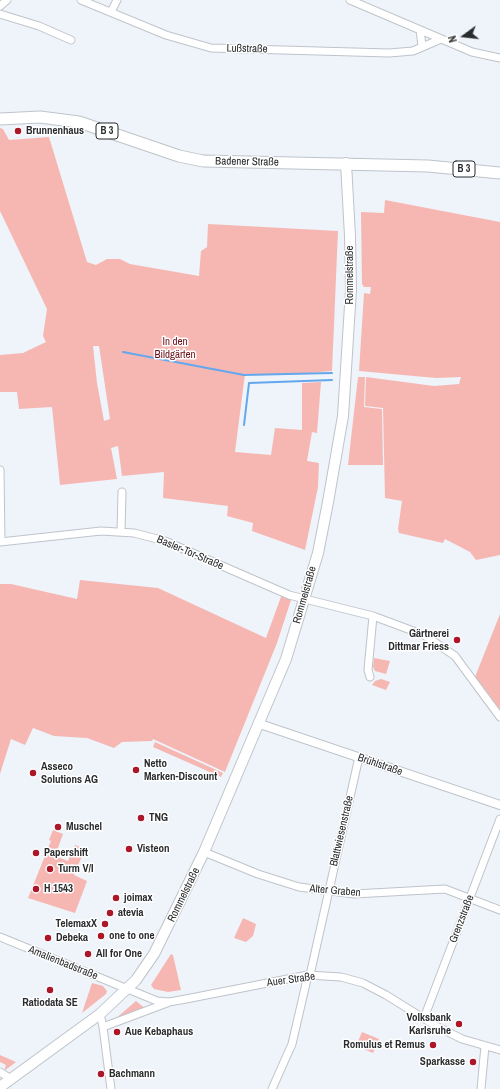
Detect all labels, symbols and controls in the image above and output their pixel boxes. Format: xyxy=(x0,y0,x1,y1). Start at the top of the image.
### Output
north arrow xyxy=(444,16,484,56)
text: N xyxy=(445,34,460,44)
street label: Lußstraße xyxy=(226,42,268,56)
road number: B 3 xyxy=(96,123,118,139)
place label: Brunnenhaus xyxy=(26,124,84,138)
marker: Brunnenhaus xyxy=(13,126,23,136)
street label: Badener Straße xyxy=(215,155,279,169)
road number: B 3 xyxy=(453,161,475,177)
street label: Rommelstraße xyxy=(343,245,357,305)
park label: In den Bildgärten xyxy=(154,335,196,361)
street label: Basler-Tor-Straße xyxy=(155,533,225,573)
street label: Rommelstraße xyxy=(291,565,319,625)
place label: Gärtnerei Dittmar Friess xyxy=(388,627,449,653)
marker: Gärtnerei Dittmar Friess xyxy=(452,635,462,645)
street label: Brühlstraße xyxy=(356,751,404,779)
place label: Netto Marken-Discount xyxy=(144,757,217,783)
place label: Asseco Solutions AG xyxy=(41,760,98,786)
marker: Netto Marken-Discount xyxy=(131,765,141,775)
marker: Asseco Solutions AG xyxy=(28,768,38,778)
street label: Blattwiesenstraße xyxy=(327,794,357,868)
place label: TNG xyxy=(149,811,168,825)
marker: TNG xyxy=(136,813,146,823)
place label: Muschel xyxy=(66,820,102,834)
marker: Muschel xyxy=(53,822,63,832)
place label: Visteon xyxy=(137,842,169,856)
marker: Visteon xyxy=(124,844,134,854)
place label: Papershift xyxy=(44,846,88,860)
marker: Papershift xyxy=(31,848,41,858)
place label: Turm V/I xyxy=(58,862,93,876)
marker: Turm V/I xyxy=(45,864,55,874)
street label: Rommelstraße xyxy=(165,866,203,924)
place label: H 1543 xyxy=(44,882,73,896)
street label: Alter Graben xyxy=(309,882,361,900)
marker: H 1543 xyxy=(31,884,41,894)
place label: joimax xyxy=(124,891,153,905)
marker: joimax xyxy=(111,893,121,903)
street label: Grenzstraße xyxy=(447,893,477,945)
place label: atevia xyxy=(118,906,144,920)
marker: atevia xyxy=(105,908,115,918)
place label: TelemaxX xyxy=(56,917,97,931)
marker: TelemaxX xyxy=(100,919,110,929)
place label: one to one xyxy=(109,929,155,943)
place label: Debeka xyxy=(56,931,88,945)
marker: one to one xyxy=(96,931,106,941)
marker: Debeka xyxy=(43,933,53,943)
street label: Amalienbadstraße xyxy=(26,943,100,983)
place label: All for One xyxy=(96,947,142,961)
marker: All for One xyxy=(83,949,93,959)
street label: Auer Straße xyxy=(266,970,316,990)
marker: Ratiodata SE xyxy=(45,985,55,995)
place label: Ratiodata SE xyxy=(22,996,78,1010)
place label: Volksbank Karlsruhe xyxy=(407,1011,451,1037)
marker: Volksbank Karlsruhe xyxy=(454,1019,464,1029)
place label: Aue Kebaphaus xyxy=(125,1025,193,1039)
marker: Aue Kebaphaus xyxy=(112,1027,122,1037)
place label: Romulus et Remus xyxy=(343,1038,425,1052)
marker: Romulus et Remus xyxy=(428,1040,438,1050)
place label: Sparkasse xyxy=(420,1055,465,1069)
marker: Sparkasse xyxy=(468,1057,478,1067)
place label: Bachmann xyxy=(109,1067,155,1081)
marker: Bachmann xyxy=(96,1069,106,1079)

